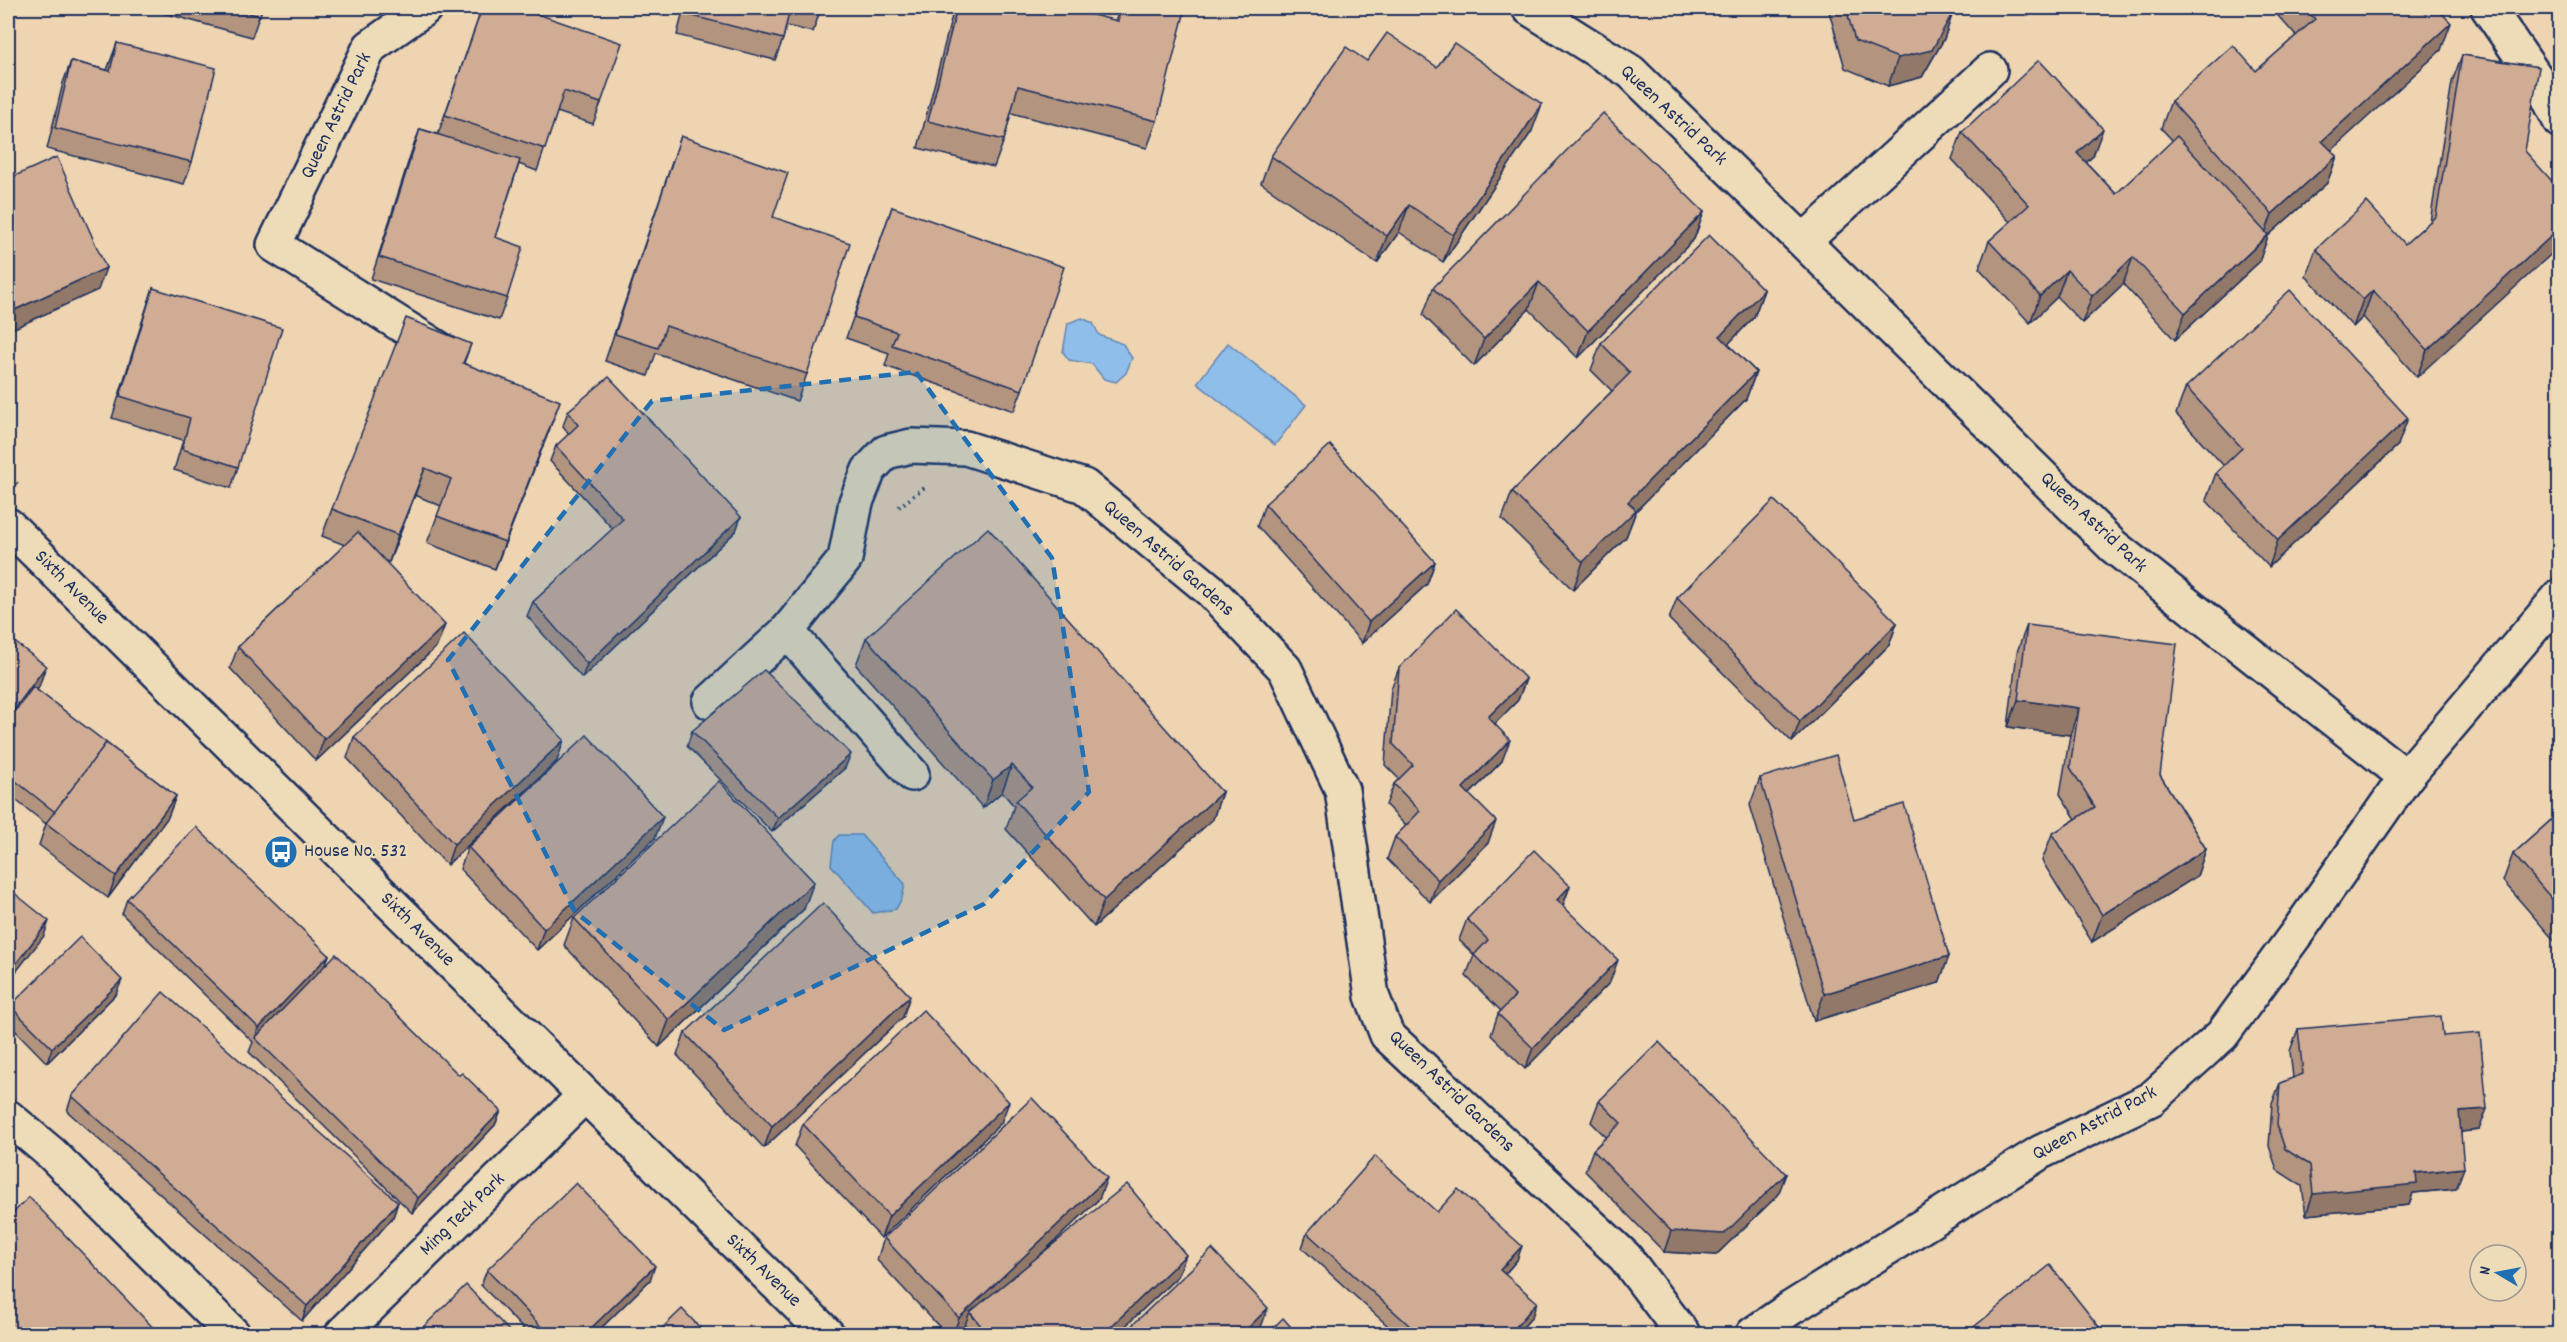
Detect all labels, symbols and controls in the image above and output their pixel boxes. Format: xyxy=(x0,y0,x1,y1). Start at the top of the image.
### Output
street label: Queen Astrid Park xyxy=(294,48,380,184)
street label: Queen Astrid Park xyxy=(1613,59,1733,173)
street label: Queen Astrid Park xyxy=(2033,466,2153,580)
street label: Queen Astrid Gardens xyxy=(1096,494,1240,624)
street label: Sixth Avenue xyxy=(27,544,115,632)
bus stop icon: House No. 532 xyxy=(263,834,299,870)
place label: House No. 532 xyxy=(304,838,407,866)
street label: Sixth Avenue xyxy=(373,886,461,974)
street label: Queen Astrid Gardens xyxy=(1381,1024,1521,1160)
street label: Queen Astrid Park xyxy=(2028,1079,2162,1169)
street label: Ming Teck Park xyxy=(414,1167,512,1263)
street label: Sixth Avenue xyxy=(719,1228,807,1314)
north arrow xyxy=(2468,1243,2528,1303)
text: N xyxy=(2474,1265,2498,1277)

